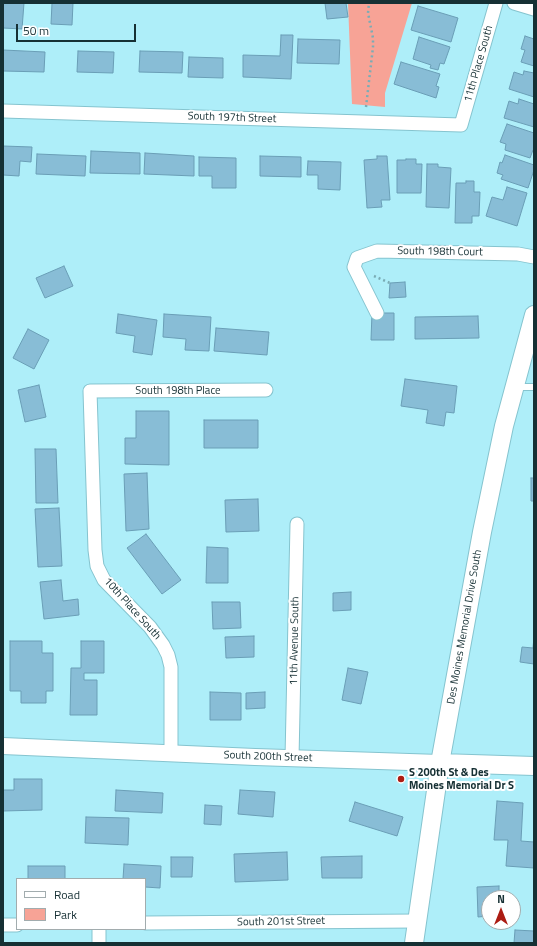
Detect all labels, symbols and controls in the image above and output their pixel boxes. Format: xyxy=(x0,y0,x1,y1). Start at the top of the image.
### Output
scale bar xyxy=(18,16,138,42)
text: 50 m xyxy=(23,21,49,40)
street label: 11th Place South xyxy=(462,24,496,104)
street label: South 197th Street xyxy=(187,110,277,126)
street label: South 198th Court xyxy=(397,245,483,259)
street label: South 198th Place xyxy=(135,384,221,398)
street label: Des Moines Memorial Drive South xyxy=(445,549,485,705)
street label: 10th Place South xyxy=(101,575,163,643)
street label: 11th Avenue South xyxy=(288,597,302,685)
street label: South 200th Street xyxy=(223,749,313,765)
place label: S 200th St & Des Moines Memorial Dr S xyxy=(409,766,514,792)
marker: S 200th St & Des Moines Memorial Dr S xyxy=(396,774,406,784)
legend xyxy=(16,878,146,930)
text: Road xyxy=(54,885,80,904)
north arrow xyxy=(481,890,521,930)
text: N xyxy=(497,891,505,907)
text: Park xyxy=(54,905,77,924)
street label: South 201st Street xyxy=(237,915,325,929)

